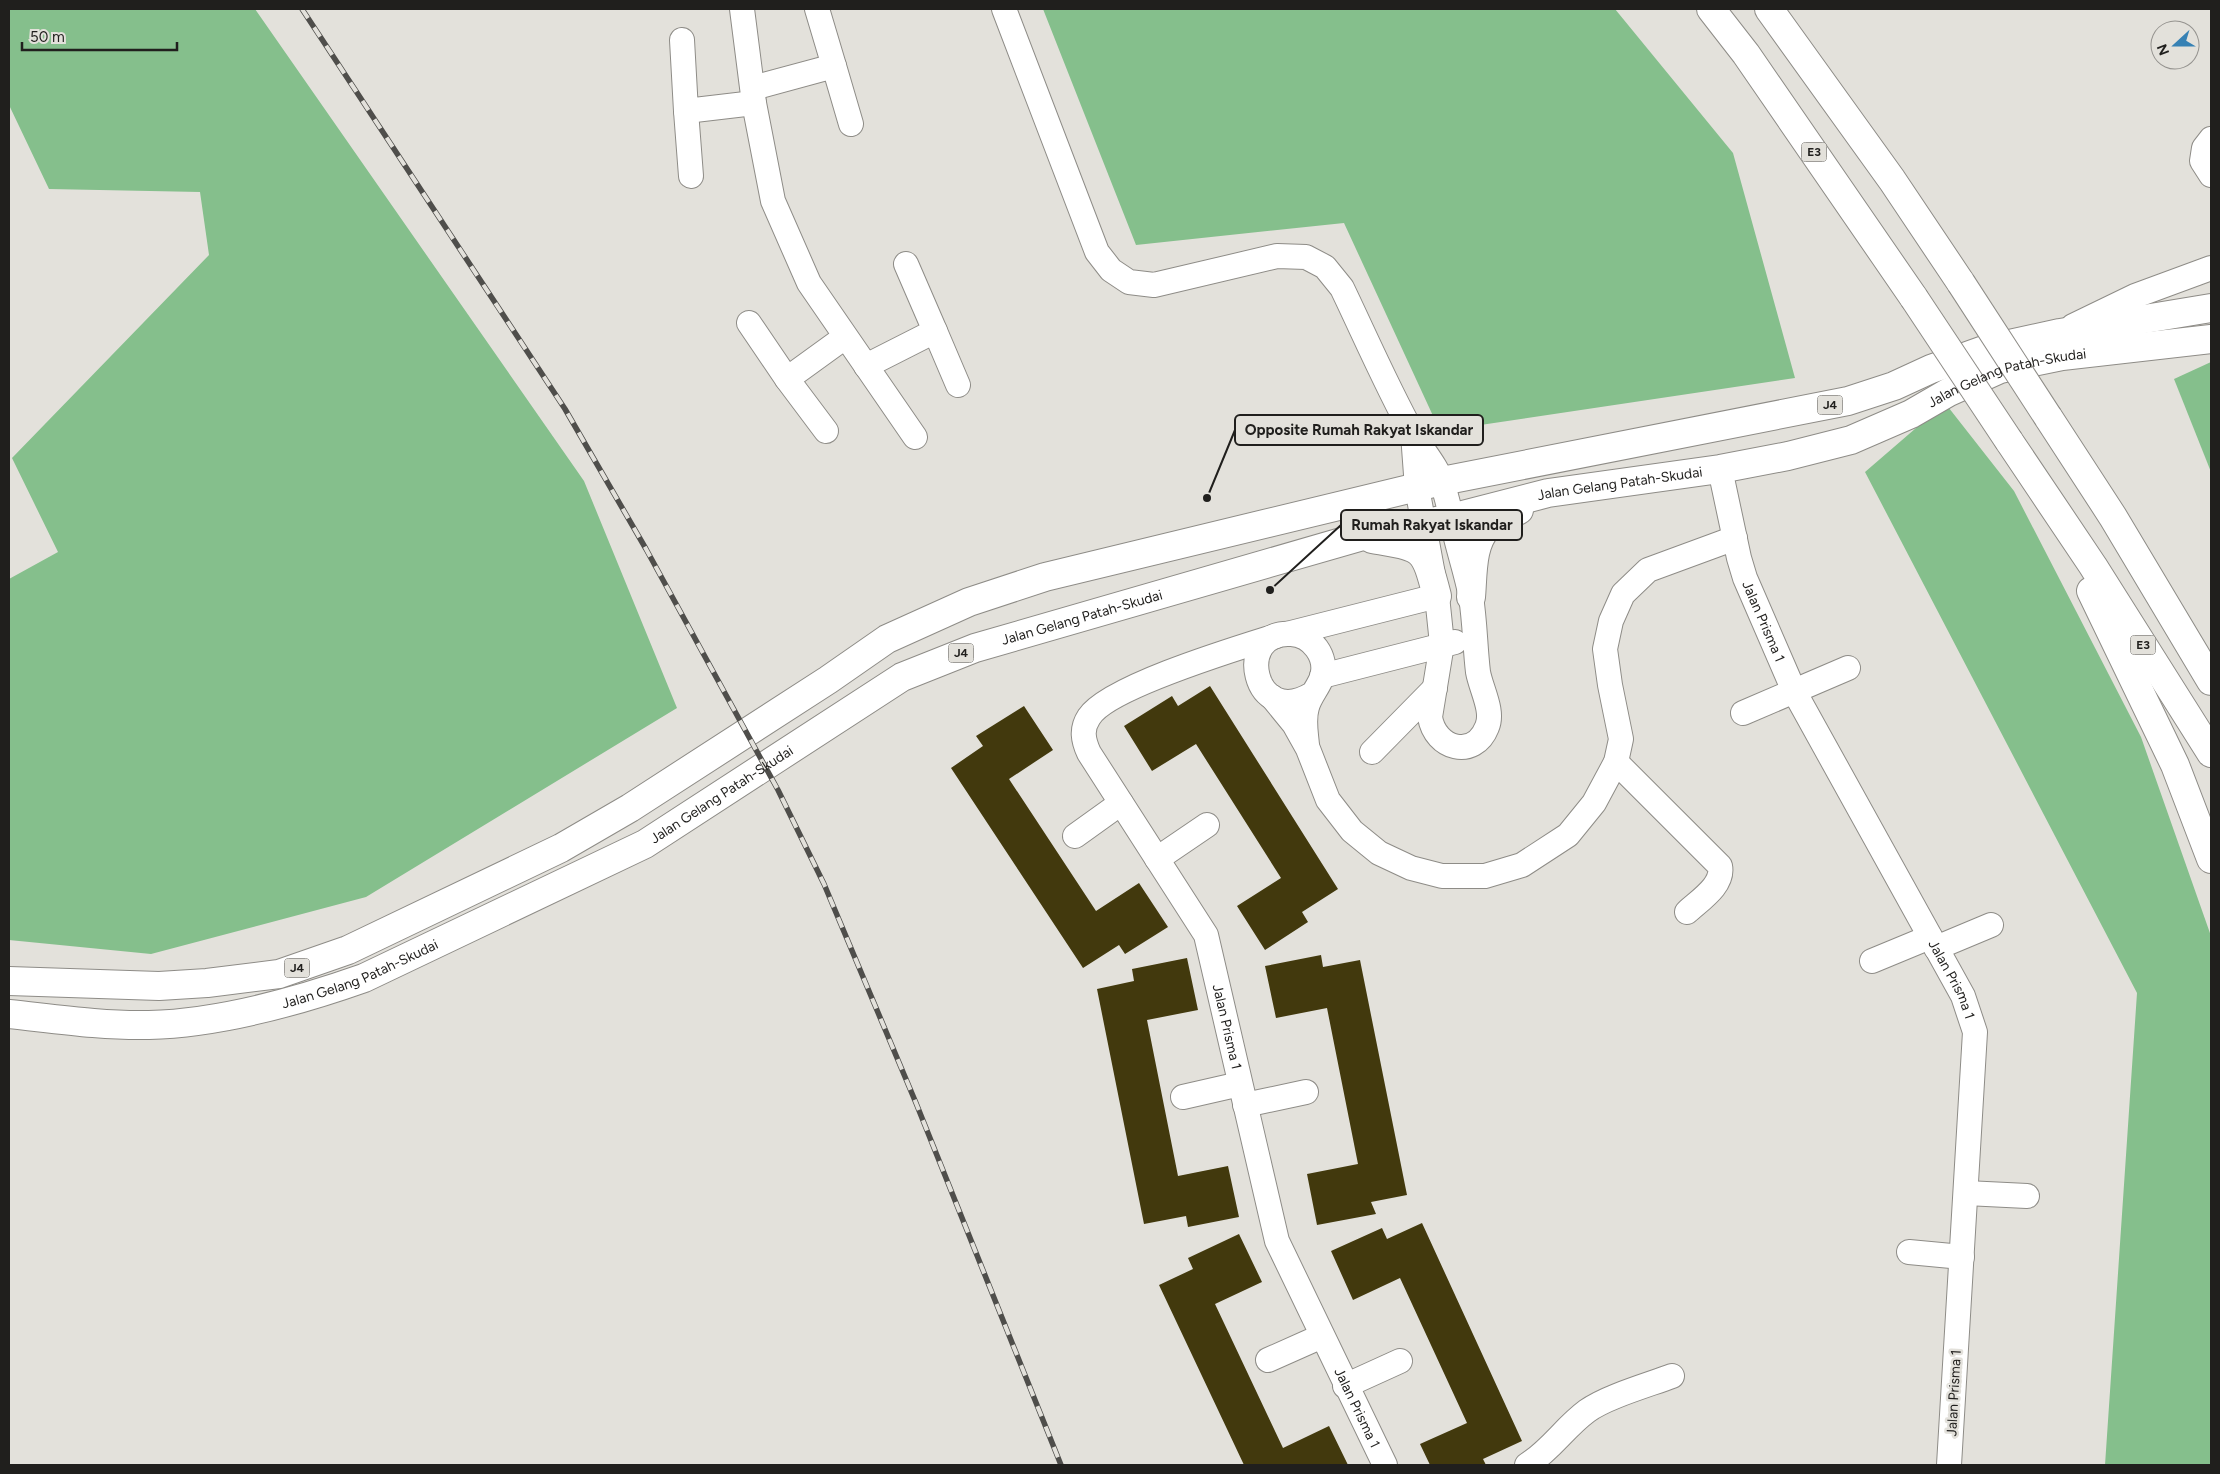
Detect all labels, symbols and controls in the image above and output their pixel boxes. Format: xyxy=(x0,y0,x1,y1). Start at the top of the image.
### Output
scale bar xyxy=(22,20,178,52)
north arrow xyxy=(2150,20,2200,70)
text: 50 m xyxy=(30,28,65,46)
text: N xyxy=(2153,41,2173,58)
road number: E3 xyxy=(1802,142,1826,162)
street label: Jalan Gelang Patah-Skudai xyxy=(1925,345,2087,411)
road number: J4 xyxy=(1818,396,1842,414)
callout: Opposite Rumah Rakyat Iskandar xyxy=(1235,415,1483,445)
text: Opposite Rumah Rakyat Iskandar xyxy=(1245,421,1474,439)
street label: Jalan Gelang Patah-Skudai xyxy=(1535,463,1703,504)
callout: Rumah Rakyat Iskandar xyxy=(1341,510,1522,540)
text: Rumah Rakyat Iskandar xyxy=(1351,516,1513,534)
street label: Jalan Prisma 1 xyxy=(1739,578,1789,664)
street label: Jalan Gelang Patah-Skudai xyxy=(999,586,1164,648)
road number: E3 xyxy=(2130,636,2156,654)
road number: J4 xyxy=(948,644,974,662)
street label: Jalan Gelang Patah-Skudai xyxy=(647,742,796,847)
street label: Jalan Gelang Patah-Skudai xyxy=(280,935,441,1012)
street label: Jalan Prisma 1 xyxy=(1925,937,1979,1021)
road number: J4 xyxy=(284,958,310,978)
street label: Jalan Prisma 1 xyxy=(1209,983,1245,1071)
street label: Jalan Prisma 1 xyxy=(1943,1349,1965,1437)
street label: Jalan Prisma 1 xyxy=(1331,1365,1384,1450)

